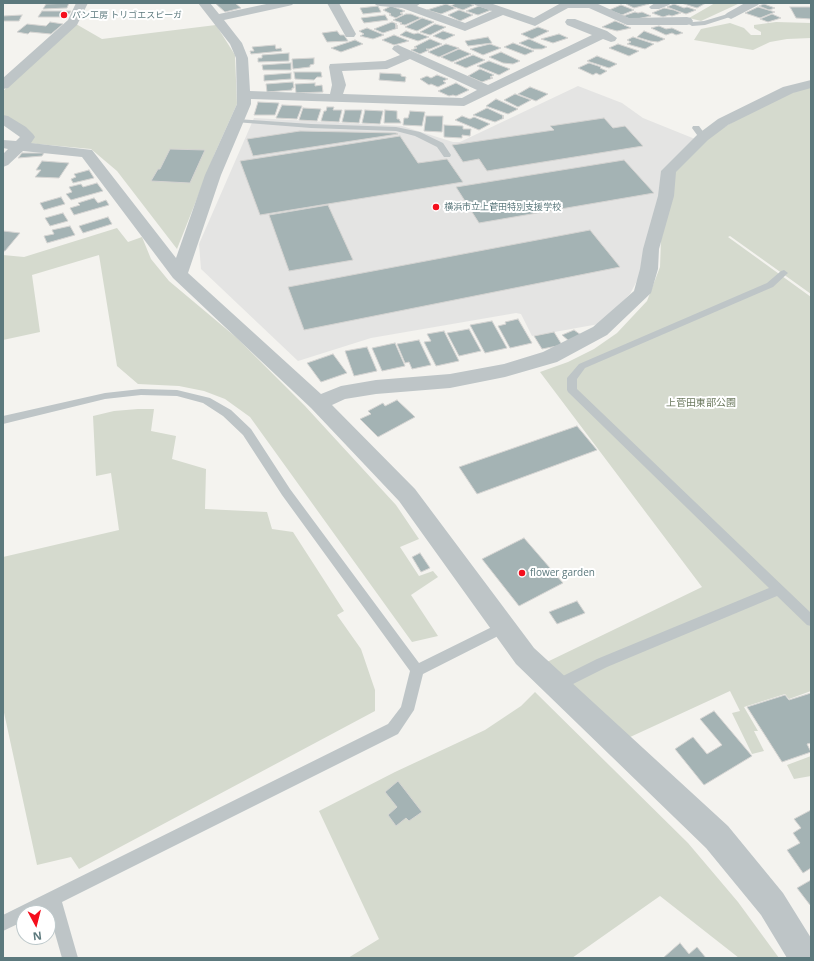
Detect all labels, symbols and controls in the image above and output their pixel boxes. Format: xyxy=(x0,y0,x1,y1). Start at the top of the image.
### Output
marker: パン工房 トリゴエスピーガ xyxy=(59,10,69,20)
place label: パン工房 トリゴエスピーガ xyxy=(72,10,182,20)
marker: 横浜市立上菅田特別支援学校 xyxy=(431,202,441,212)
place label: 横浜市立上菅田特別支援学校 xyxy=(444,202,561,212)
park label: 上菅田東部公園 xyxy=(666,397,736,409)
place label: flower garden xyxy=(530,567,595,579)
marker: flower garden xyxy=(517,568,527,578)
north arrow xyxy=(16,905,56,945)
text: N xyxy=(32,928,43,944)

